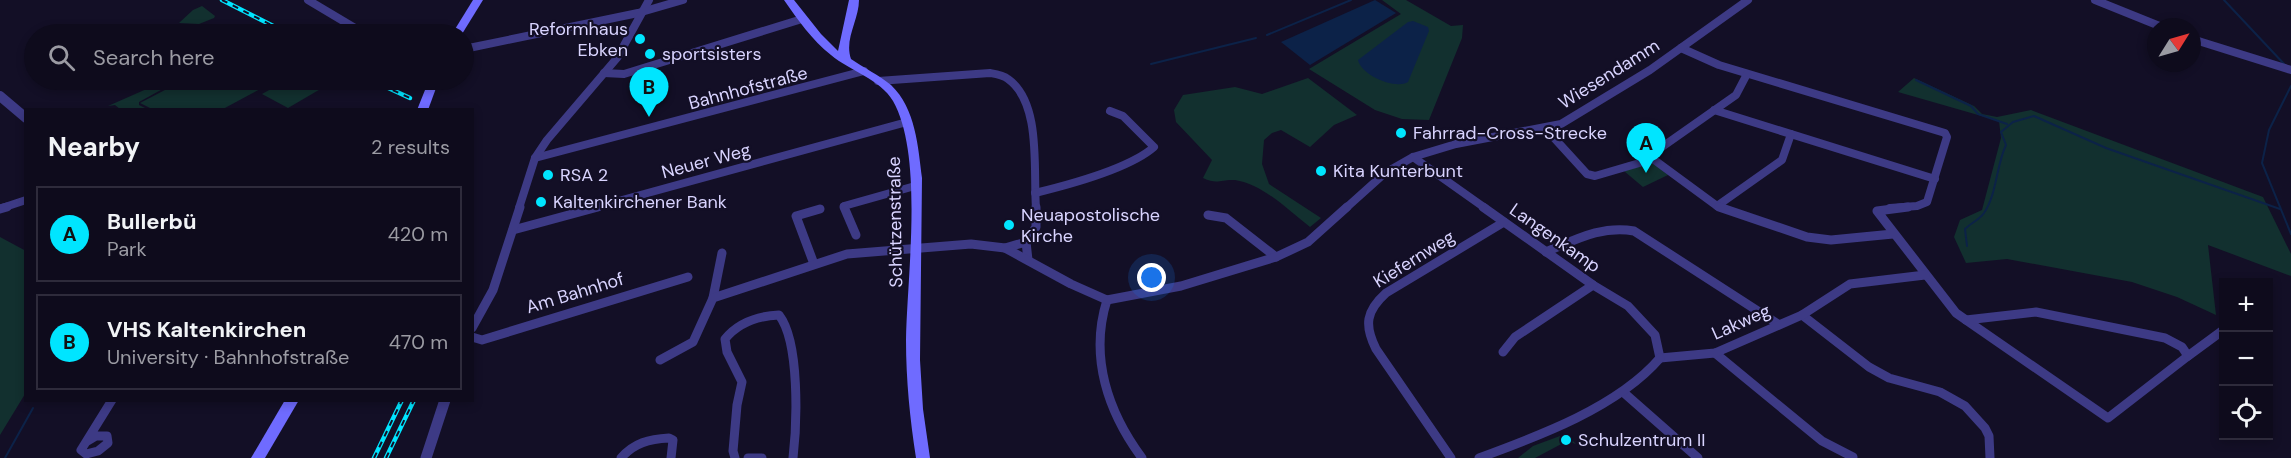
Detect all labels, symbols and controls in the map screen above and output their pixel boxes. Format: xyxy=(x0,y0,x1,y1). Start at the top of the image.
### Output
place label: Reformhaus Ebken xyxy=(529,17,628,62)
north arrow xyxy=(2147,18,2201,72)
search box xyxy=(24,24,474,90)
marker: Reformhaus Ebken xyxy=(633,32,647,46)
street label: Wiesendamm xyxy=(1554,33,1664,115)
icon: search xyxy=(45,41,78,74)
place label: sportsisters xyxy=(662,42,761,66)
text: Search here xyxy=(93,43,214,72)
marker: sportsisters xyxy=(643,47,657,61)
street label: Bahnhofstraße xyxy=(686,61,810,115)
pin: B xyxy=(630,68,668,117)
place label: Fahrrad-Cross-Strecke xyxy=(1413,121,1607,145)
pin: A xyxy=(1626,124,1666,173)
marker: Fahrrad-Cross-Strecke xyxy=(1394,126,1408,140)
text: Nearby xyxy=(48,130,140,164)
text: 2 results xyxy=(371,134,450,160)
street label: Neuer Weg xyxy=(659,138,753,184)
street label: Schützenstraße xyxy=(882,156,908,288)
place label: Kita Kunterbunt xyxy=(1333,159,1463,183)
place label: RSA 2 xyxy=(560,163,608,187)
marker: Kita Kunterbunt xyxy=(1314,164,1328,178)
marker: RSA 2 xyxy=(541,168,555,182)
place label: Kaltenkirchener Bank xyxy=(553,190,727,214)
marker: Kaltenkirchener Bank xyxy=(534,195,548,209)
street label: Langenkamp xyxy=(1505,198,1605,278)
place label: Neuapostolische Kirche xyxy=(1021,203,1160,248)
text: Bullerbü xyxy=(107,207,197,236)
marker: Neuapostolische Kirche xyxy=(1002,218,1016,232)
text: A xyxy=(62,221,77,247)
text: 420 m xyxy=(388,221,448,247)
street label: Kiefernweg xyxy=(1369,225,1459,293)
text: Park xyxy=(107,236,147,262)
your location xyxy=(1137,263,1166,292)
street label: Am Bahnhof xyxy=(523,267,627,319)
map controls xyxy=(2219,278,2273,440)
button: + xyxy=(2219,278,2273,332)
street label: Lakweg xyxy=(1708,298,1774,346)
text: VHS Kaltenkirchen xyxy=(107,315,306,344)
text: B xyxy=(63,329,76,355)
text: 470 m xyxy=(389,329,448,355)
button: − xyxy=(2219,332,2273,386)
text: University · Bahnhofstraße xyxy=(107,344,349,370)
button: locate xyxy=(2219,386,2273,440)
place label: Schulzentrum II xyxy=(1578,428,1706,452)
marker: Schulzentrum II xyxy=(1559,433,1573,447)

